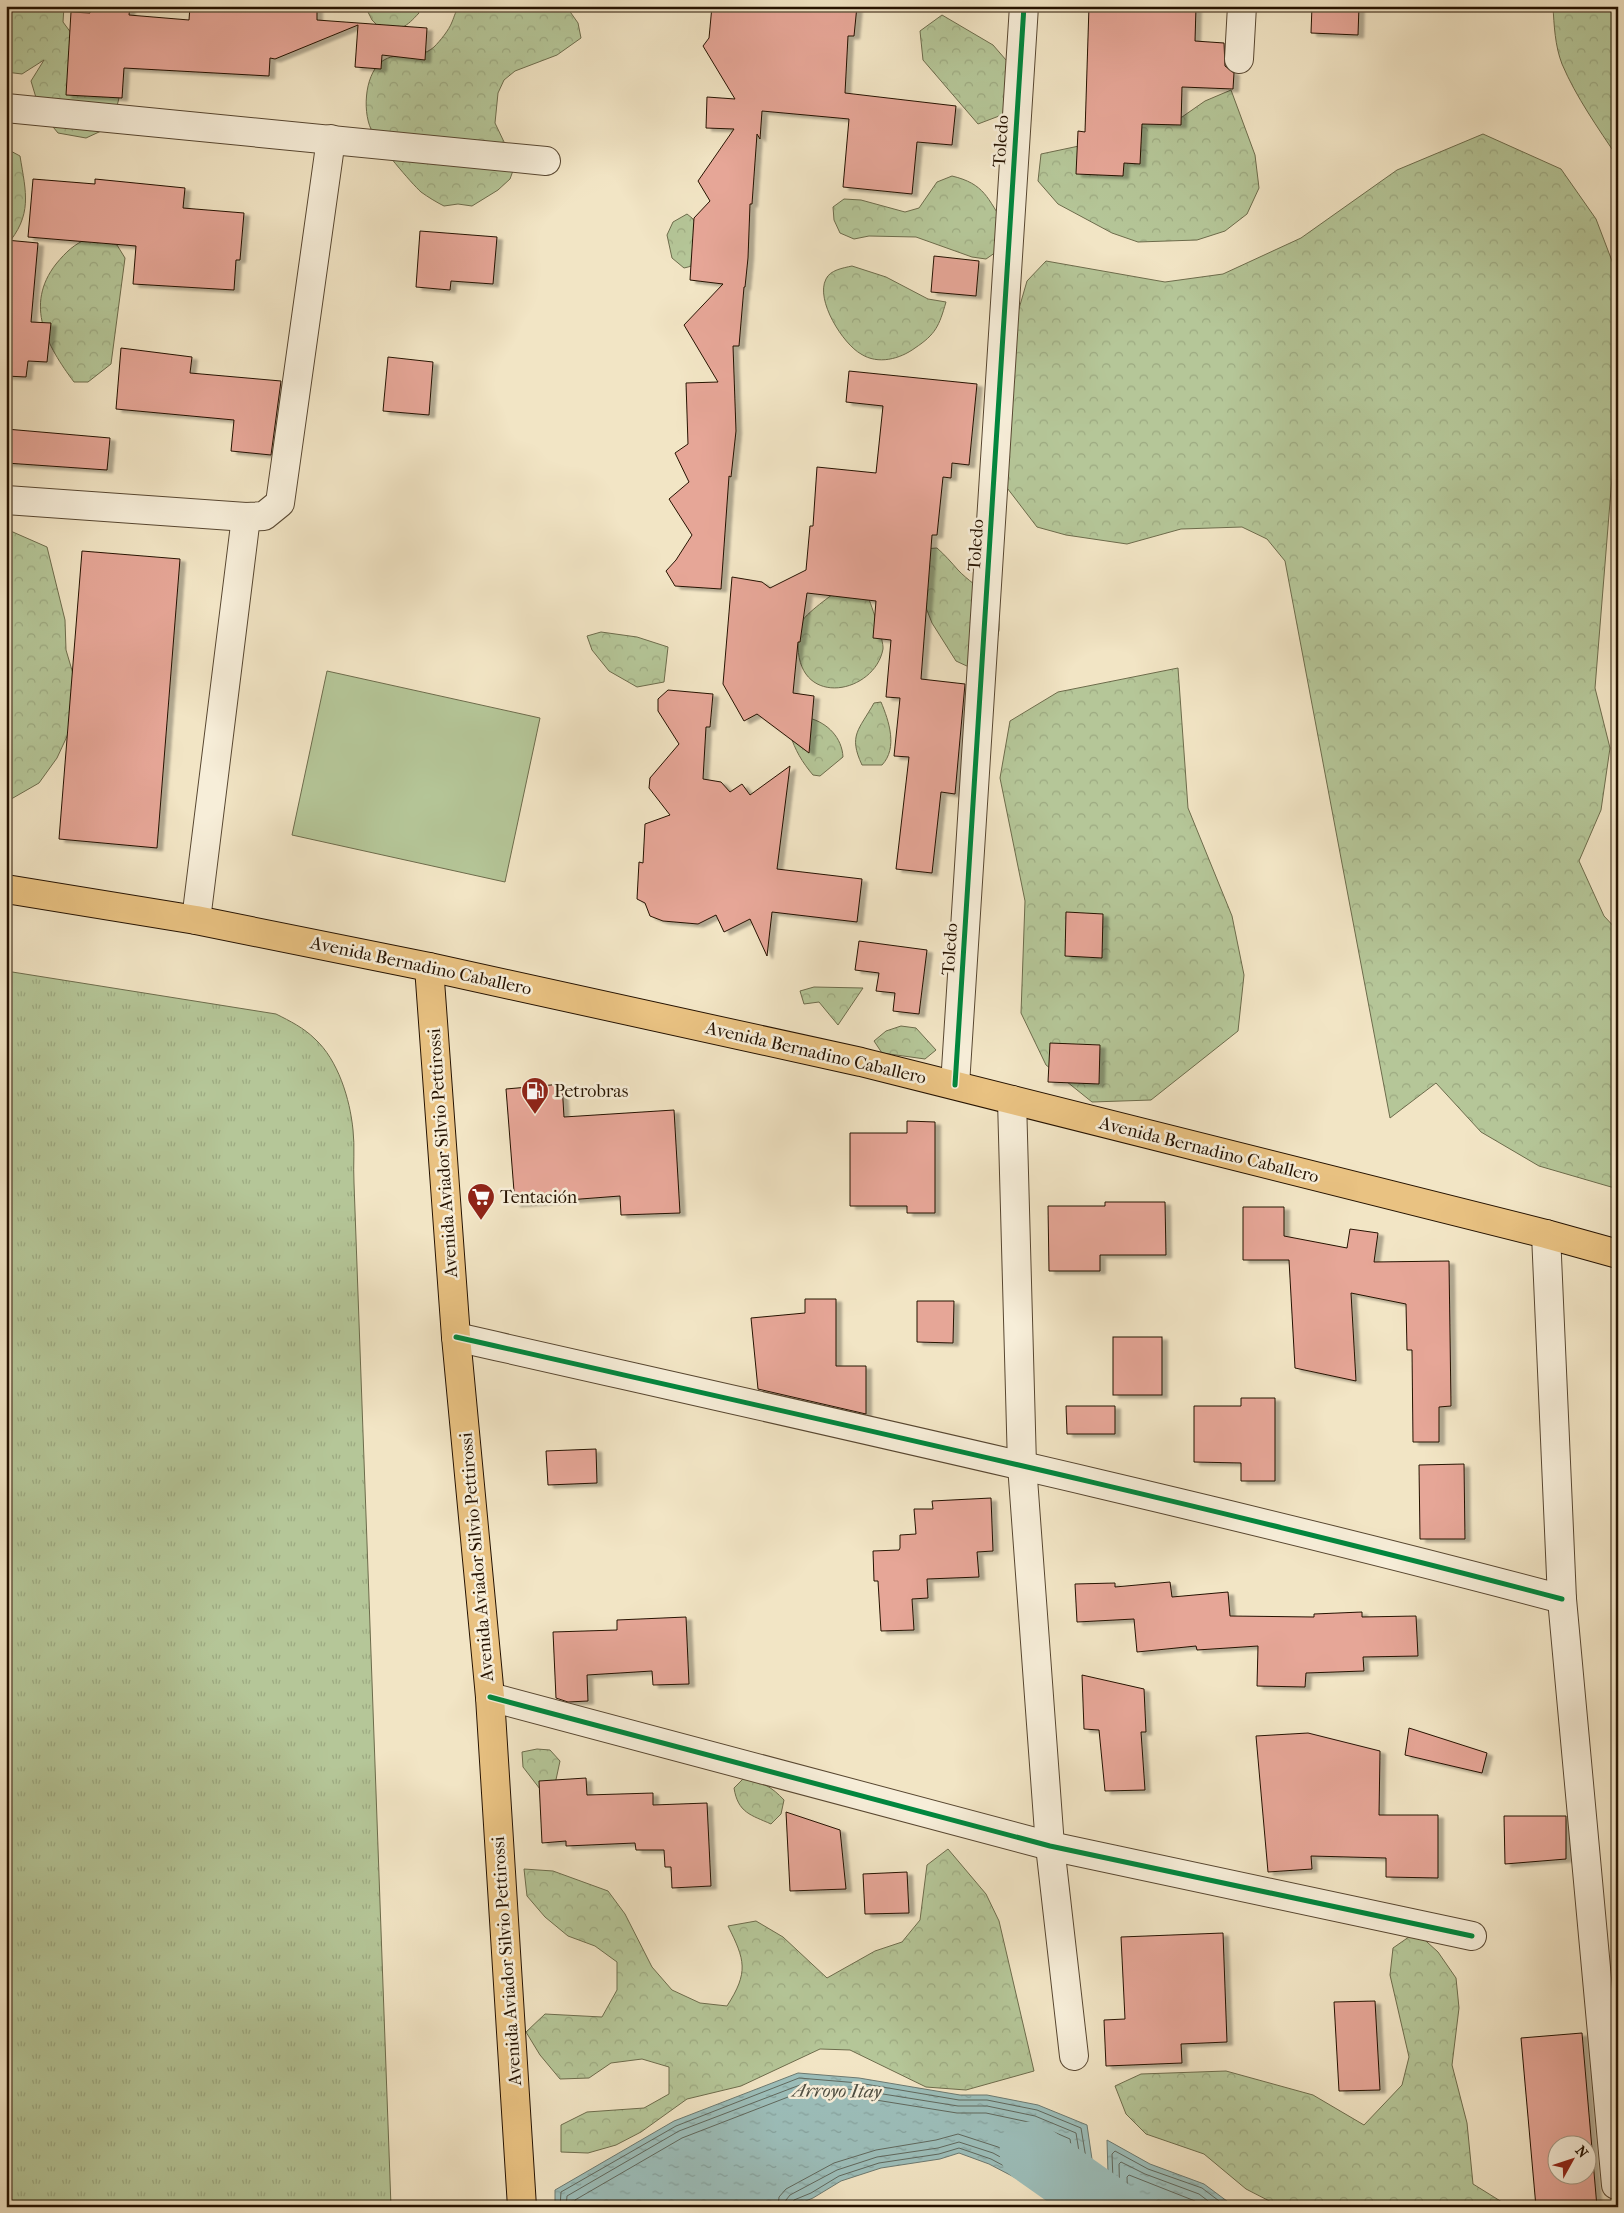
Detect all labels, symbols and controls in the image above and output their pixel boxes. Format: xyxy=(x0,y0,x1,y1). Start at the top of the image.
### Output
street label: Toledo xyxy=(989,114,1013,168)
street label: Toledo xyxy=(964,518,988,572)
street label: Toledo xyxy=(938,922,962,976)
street label: Avenida Bernadino Caballero xyxy=(308,932,533,1000)
street label: Avenida Bernadino Caballero xyxy=(703,1017,928,1089)
street label: Avenida Aviador Silvio Pettirossi xyxy=(424,1027,462,1279)
fuel station icon: Petrobras xyxy=(520,1076,550,1115)
place label: Petrobras xyxy=(554,1081,629,1102)
street label: Avenida Bernadino Caballero xyxy=(1096,1112,1321,1187)
supermarket icon: Tentación xyxy=(466,1182,496,1221)
place label: Tentación xyxy=(500,1187,578,1208)
street label: Avenida Aviador Silvio Pettirossi xyxy=(456,1431,498,1683)
street label: Avenida Aviador Silvio Pettirossi xyxy=(488,1835,526,2087)
water label: Arroyo Itay xyxy=(790,2079,883,2103)
north arrow xyxy=(1546,2136,1596,2186)
text: N xyxy=(1572,2142,1592,2162)

